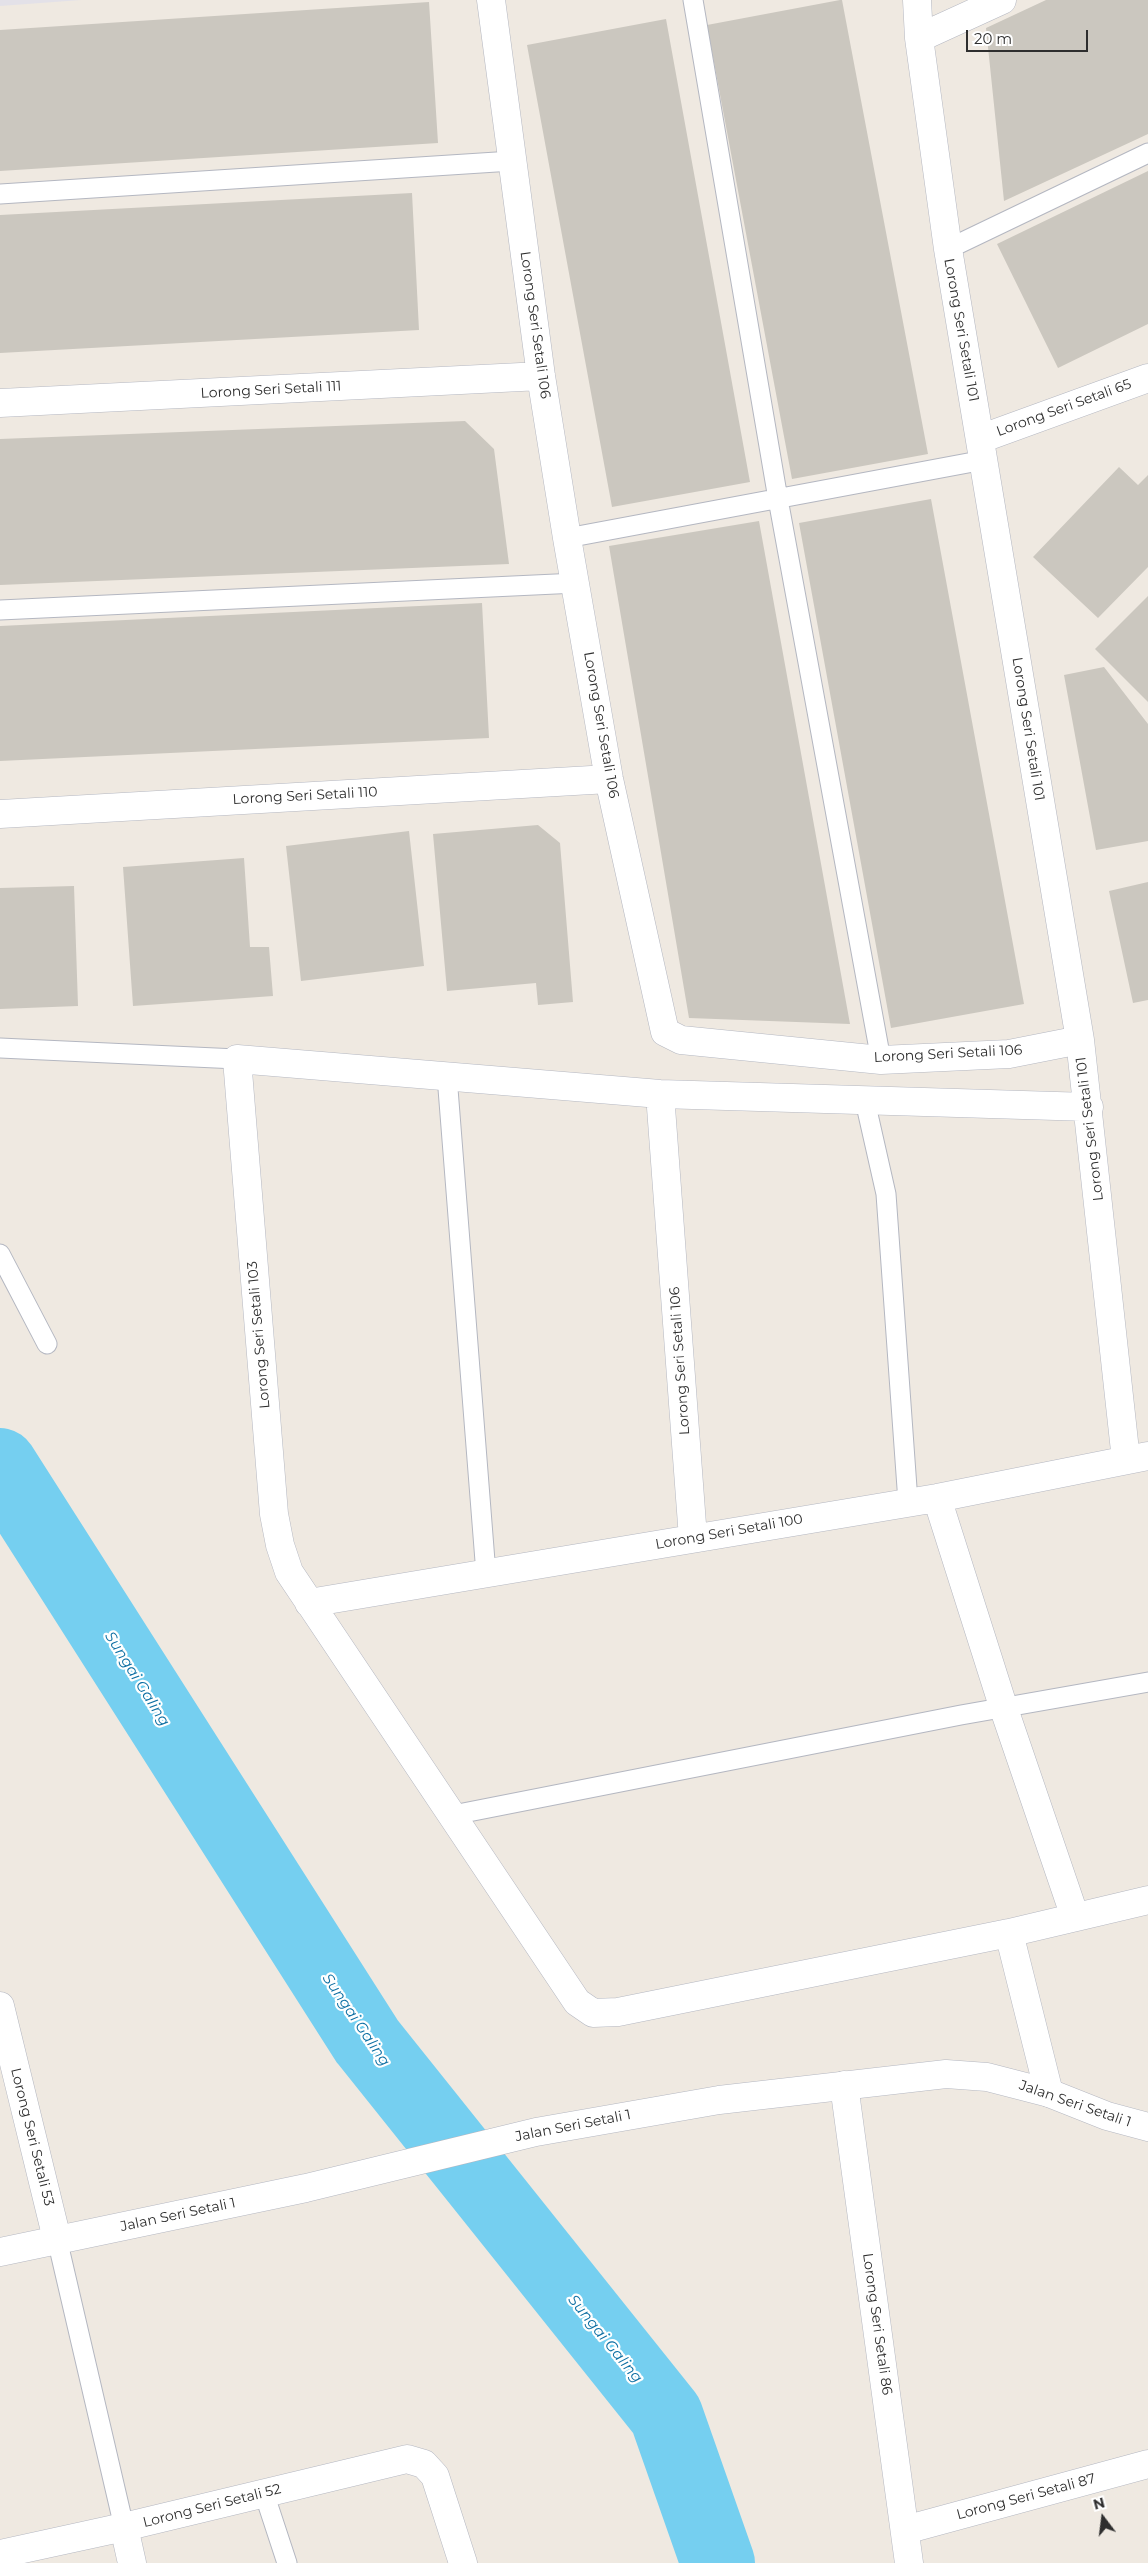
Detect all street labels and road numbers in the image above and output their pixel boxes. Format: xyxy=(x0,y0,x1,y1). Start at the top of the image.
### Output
street label: Lorong Seri Setali 106 xyxy=(516,250,554,400)
street label: Lorong Seri Setali 101 xyxy=(940,257,982,403)
street label: Lorong Seri Setali 65 xyxy=(994,376,1134,440)
street label: Lorong Seri Setali 111 xyxy=(200,378,342,402)
street label: Lorong Seri Setali 106 xyxy=(580,650,622,800)
street label: Lorong Seri Setali 101 xyxy=(1008,656,1048,802)
street label: Lorong Seri Setali 110 xyxy=(232,784,378,808)
street label: Lorong Seri Setali 106 xyxy=(873,1042,1023,1066)
street label: Lorong Seri Setali 101 xyxy=(1073,1056,1107,1202)
street label: Lorong Seri Setali 103 xyxy=(244,1261,274,1409)
street label: Lorong Seri Setali 106 xyxy=(666,1286,694,1436)
street label: Lorong Seri Setali 100 xyxy=(654,1511,804,1553)
street label: Lorong Seri Setali 53 xyxy=(7,2066,57,2208)
street label: Jalan Seri Setali 1 xyxy=(1017,2077,1133,2131)
street label: Jalan Seri Setali 1 xyxy=(514,2107,632,2145)
street label: Jalan Seri Setali 1 xyxy=(119,2195,237,2235)
street label: Lorong Seri Setali 86 xyxy=(859,2252,895,2396)
street label: Lorong Seri Setali 87 xyxy=(955,2470,1097,2524)
street label: Lorong Seri Setali 52 xyxy=(141,2481,283,2531)

